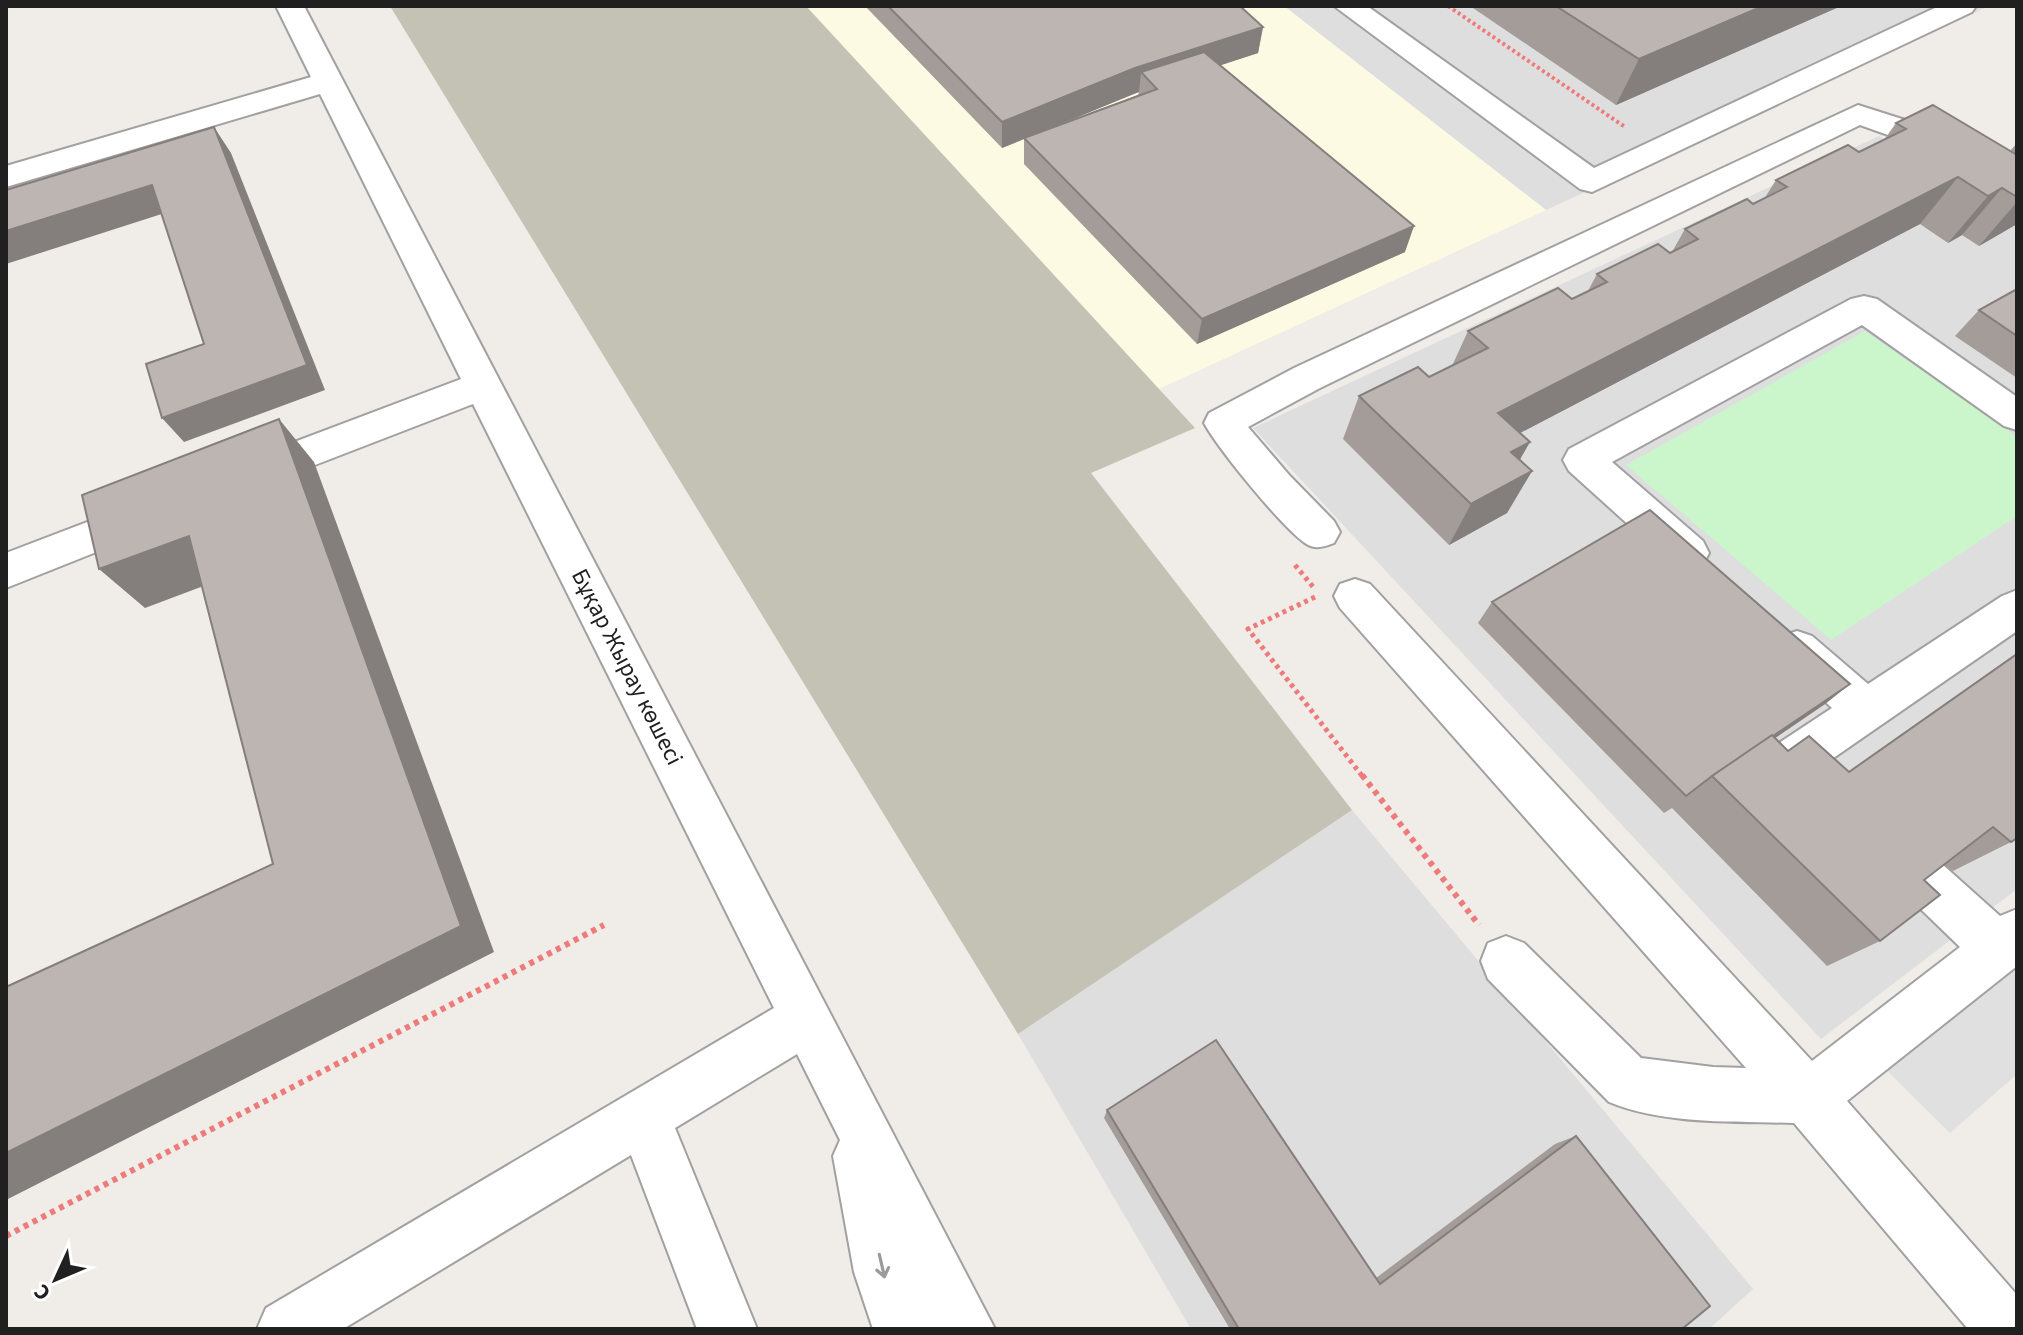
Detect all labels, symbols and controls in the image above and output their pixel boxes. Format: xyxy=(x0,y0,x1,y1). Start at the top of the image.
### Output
street label: Бұқар Жырау көшесі xyxy=(562,563,692,771)
north arrow xyxy=(16,1239,96,1319)
one-way arrow xyxy=(876,1252,891,1278)
text: С xyxy=(26,1276,58,1308)

